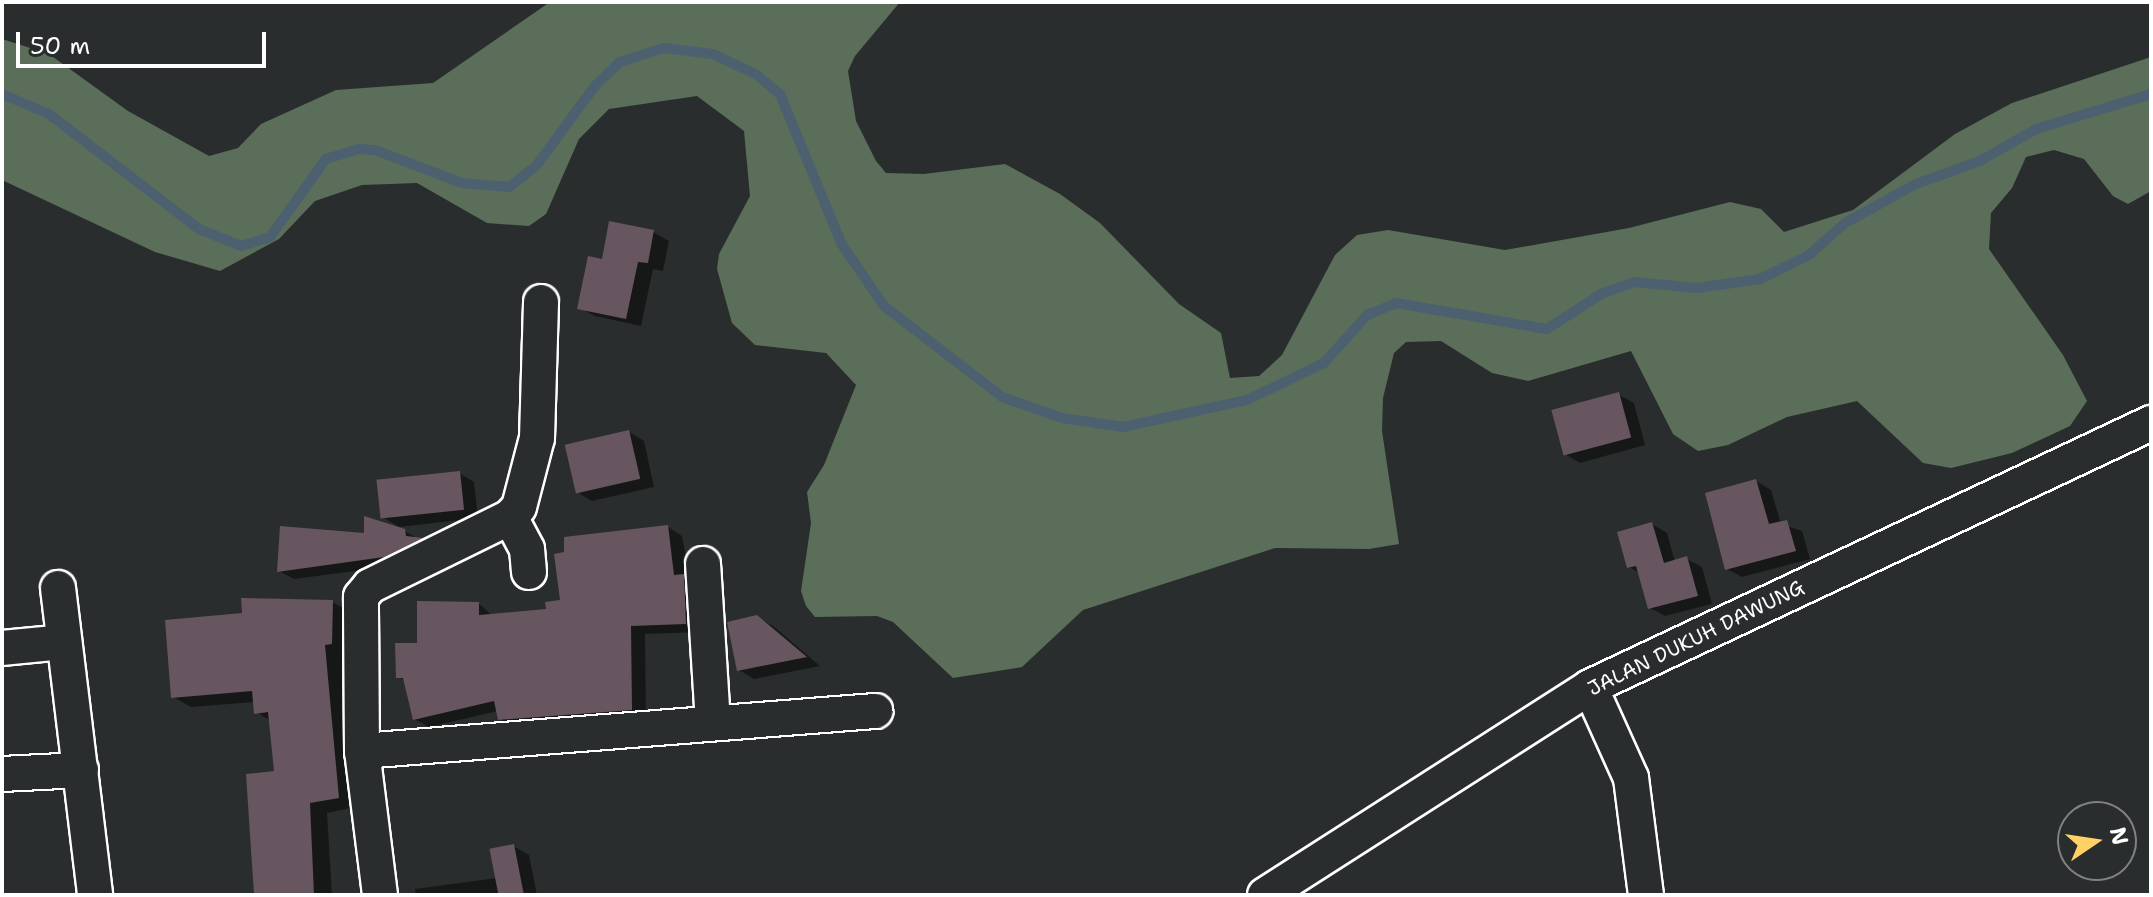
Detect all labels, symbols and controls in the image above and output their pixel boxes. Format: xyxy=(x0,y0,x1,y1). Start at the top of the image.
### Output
scale bar xyxy=(20,16,270,66)
text: 50 m xyxy=(30,30,90,62)
street label: JALAN DUKUH DAWUNG xyxy=(1584,575,1808,701)
north arrow xyxy=(2057,801,2137,881)
text: N xyxy=(2103,824,2135,848)

